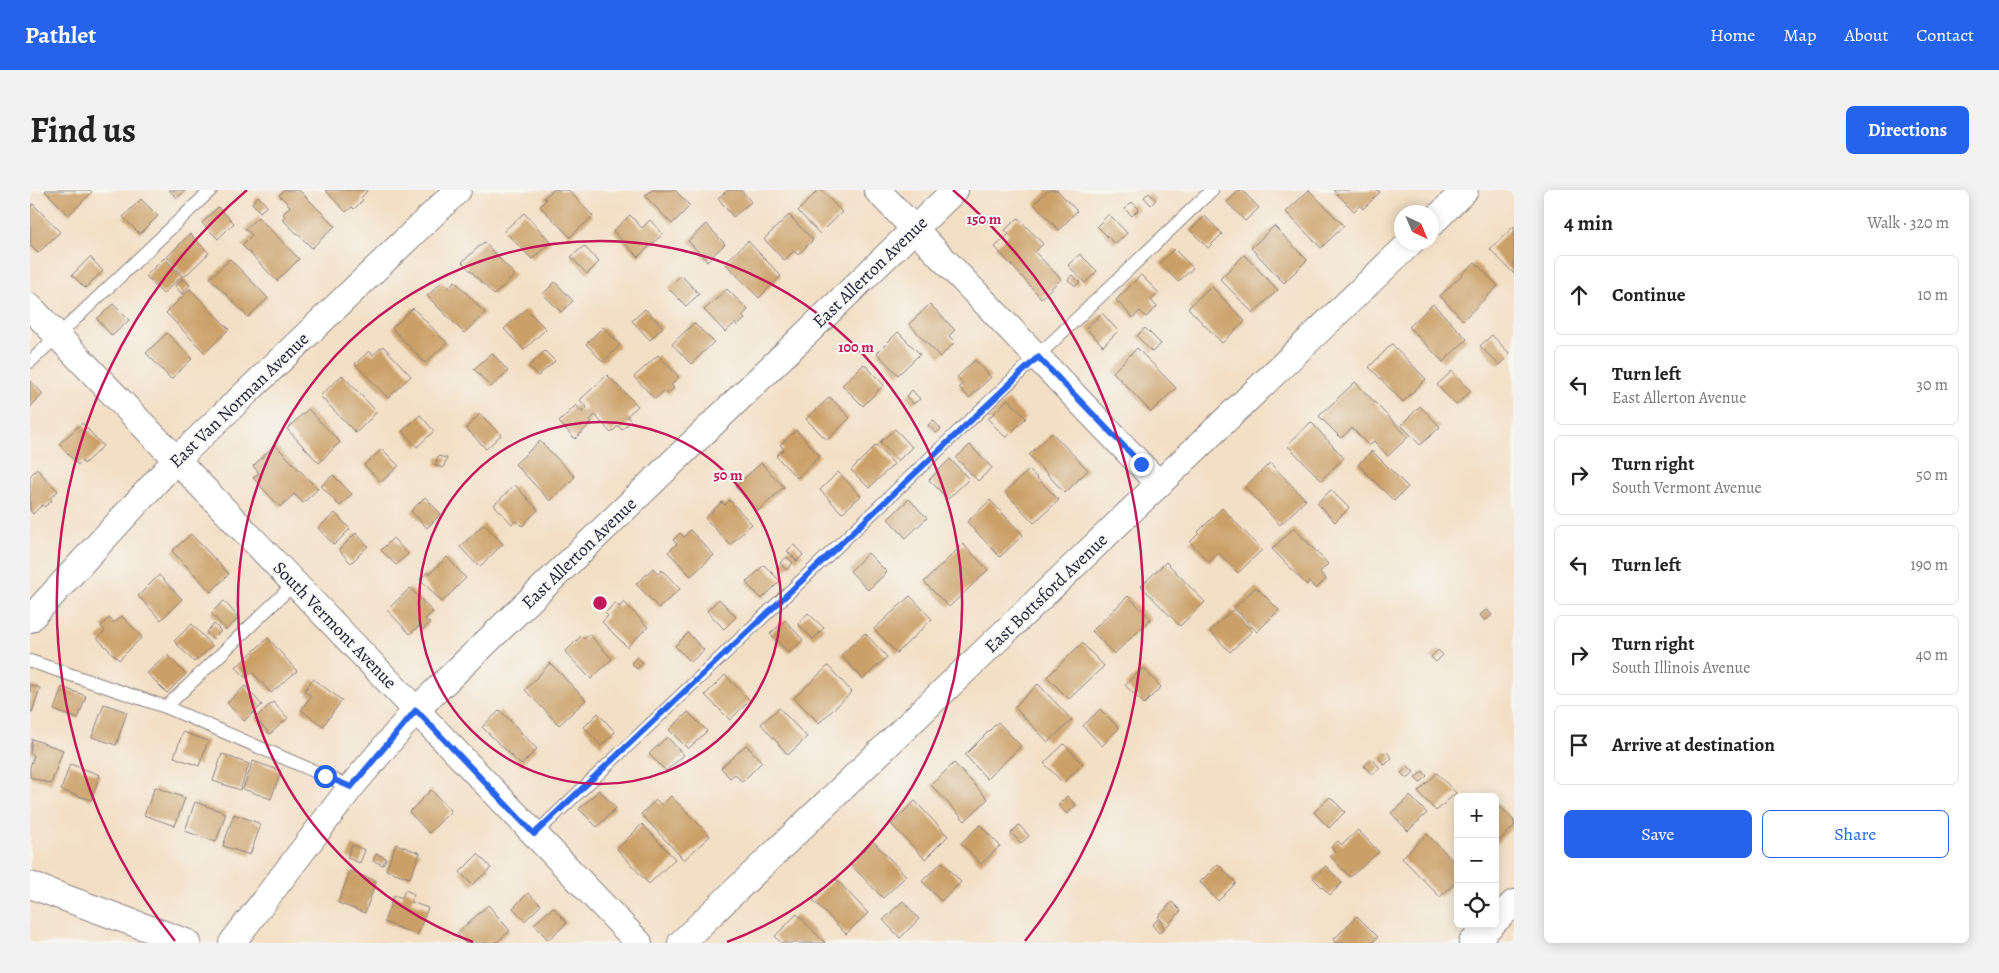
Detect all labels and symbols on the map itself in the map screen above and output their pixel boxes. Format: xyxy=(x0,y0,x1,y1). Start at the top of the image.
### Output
north arrow xyxy=(1394,205,1439,250)
text: 150 m xyxy=(967,209,1002,229)
street label: East Allerton Avenue xyxy=(807,211,933,333)
street label: East Van Norman Avenue xyxy=(164,327,314,473)
text: 100 m xyxy=(838,337,874,357)
route end xyxy=(1130,453,1153,476)
text: 50 m xyxy=(713,465,743,485)
street label: East Allerton Avenue xyxy=(516,492,642,614)
street label: East Bottsford Avenue xyxy=(979,528,1113,658)
street label: South Vermont Avenue xyxy=(268,556,402,694)
centre of rings xyxy=(591,594,609,612)
route start xyxy=(314,765,337,788)

